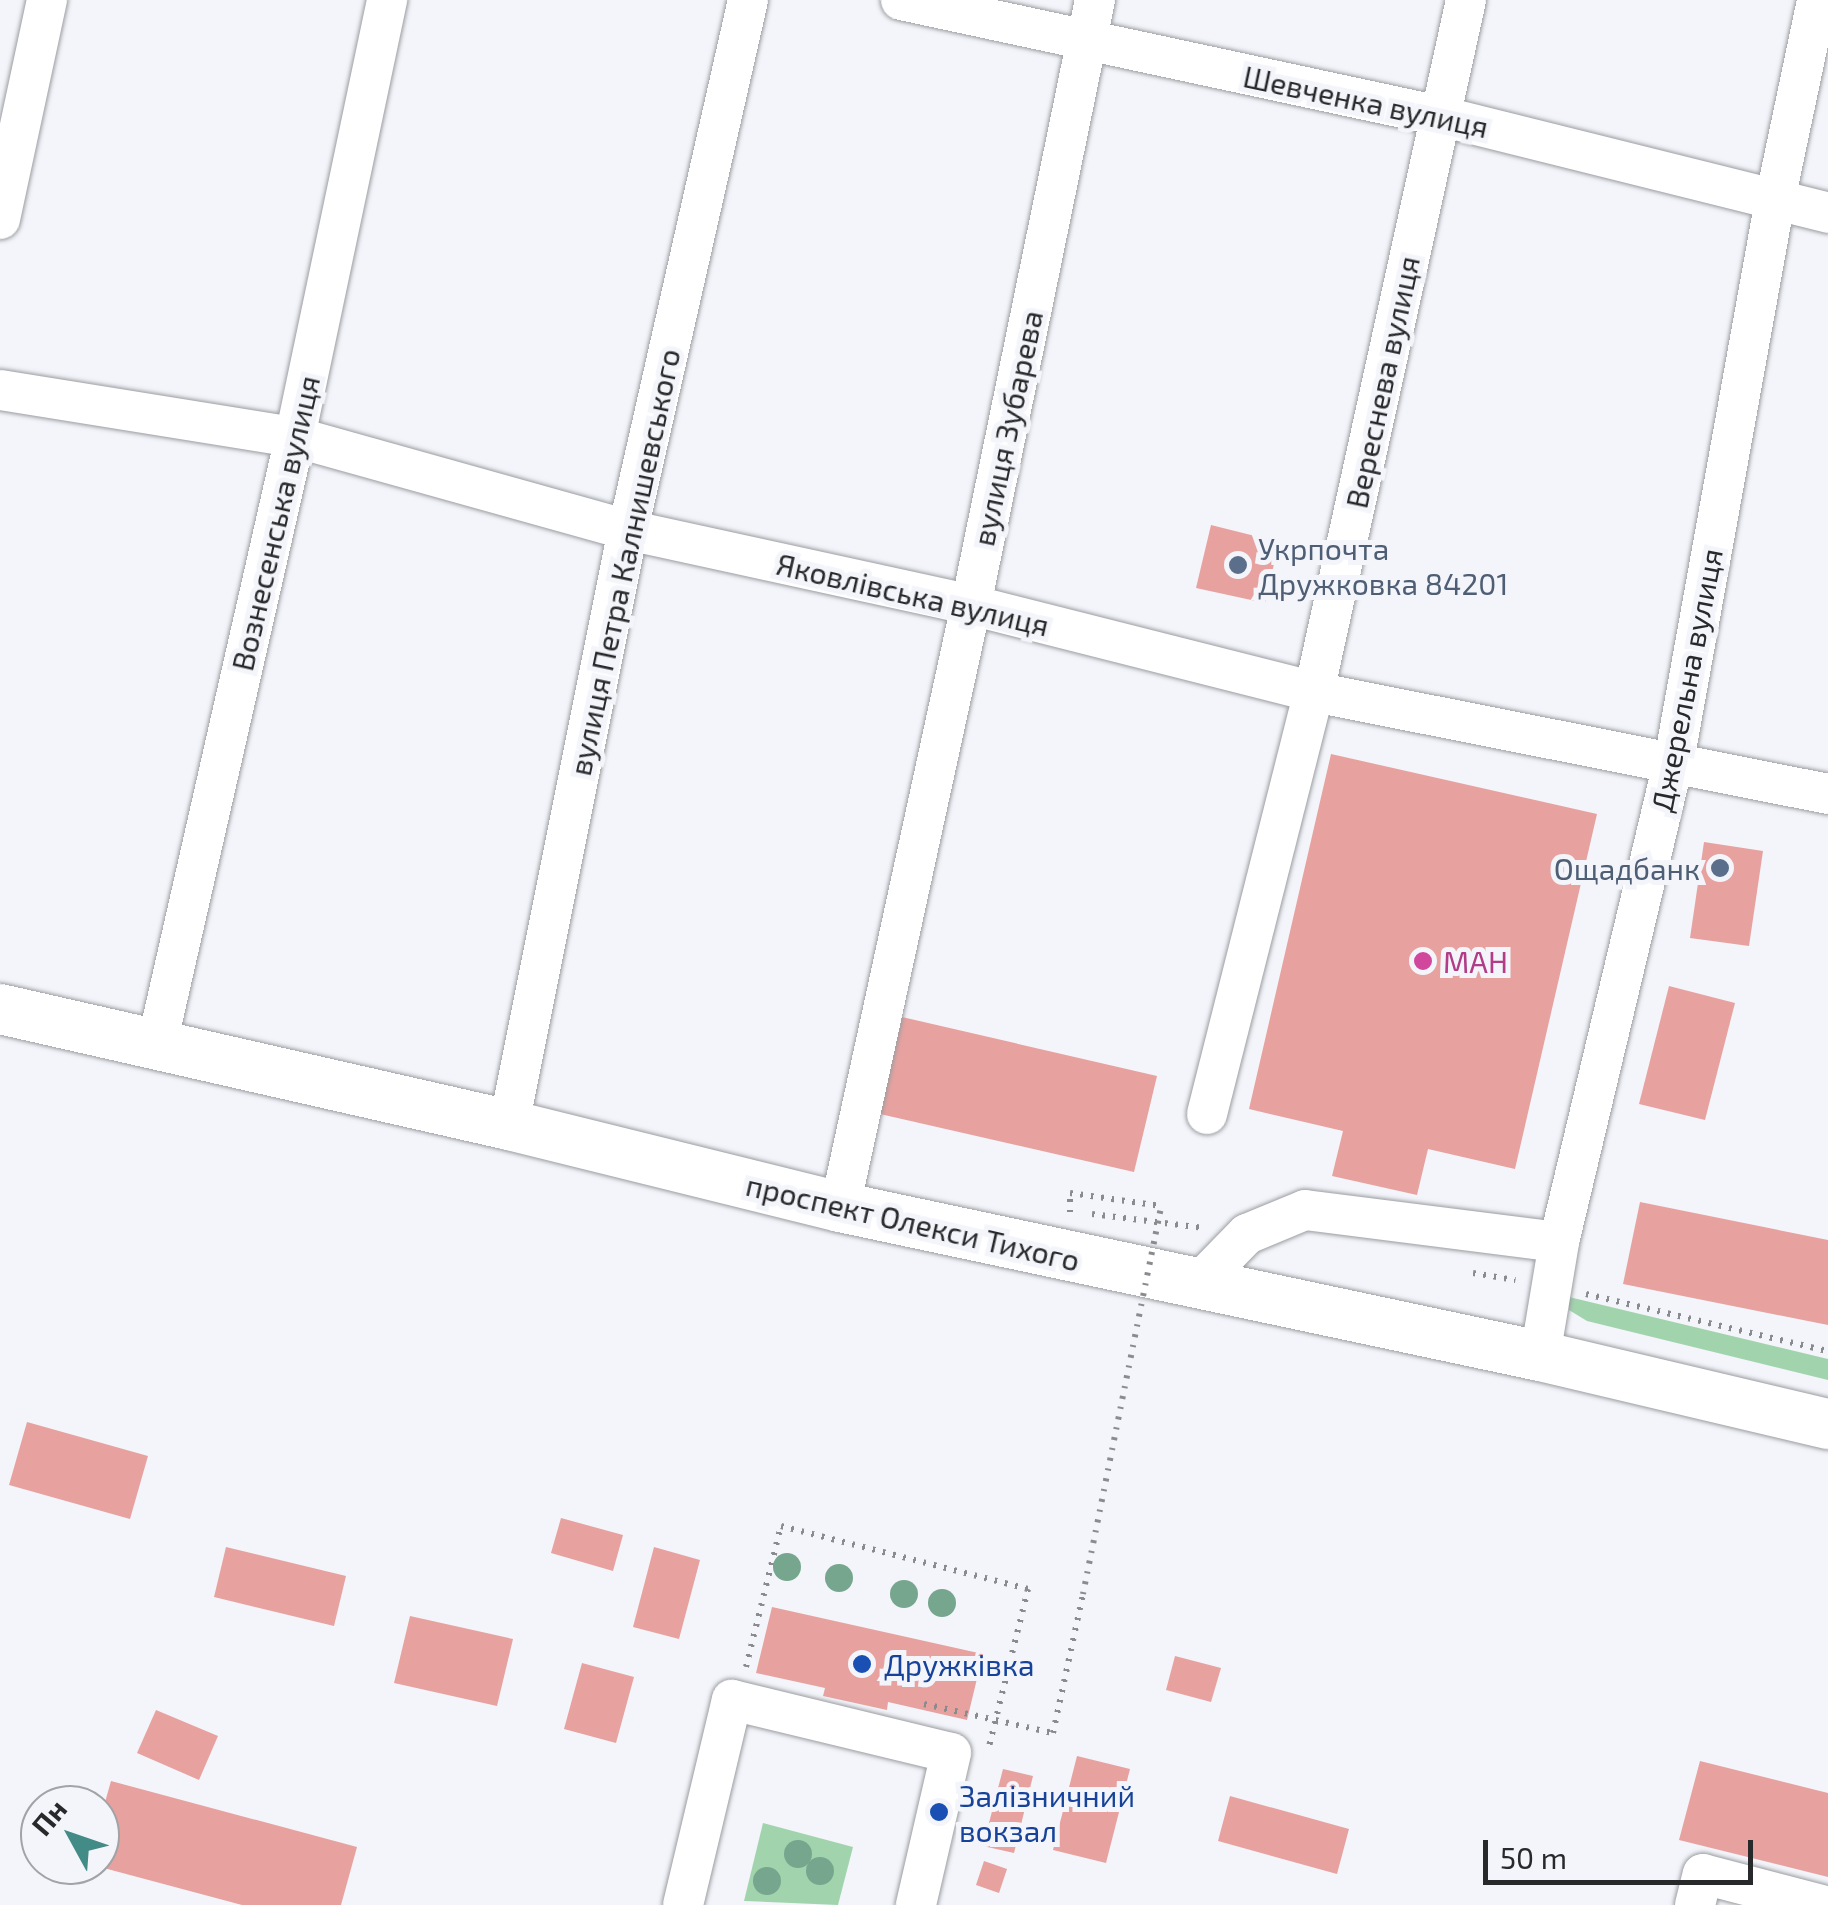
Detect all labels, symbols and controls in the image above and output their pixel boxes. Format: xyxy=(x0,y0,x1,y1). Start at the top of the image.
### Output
street label: Шевченка вулиця xyxy=(1240,57,1492,145)
street label: Вереснева вулиця xyxy=(1338,253,1426,511)
street label: вулиця Зубарева xyxy=(964,307,1050,549)
street label: вулиця Петра Калнишевського xyxy=(561,345,687,779)
street label: Вознесенська вулиця xyxy=(224,372,326,674)
place label: Укрпочта Дружковка 84201 xyxy=(1258,530,1508,600)
street label: Яковлівська вулиця xyxy=(773,545,1053,643)
street label: Джерельна вулиця xyxy=(1643,545,1729,815)
marker: Укрпочта Дружковка 84201 xyxy=(1227,554,1249,576)
place label: Ощадбанк xyxy=(1554,850,1700,886)
marker: Ощадбанк xyxy=(1709,857,1731,879)
place label: МАН xyxy=(1443,943,1508,979)
marker: МАН xyxy=(1412,950,1434,972)
street label: проспект Олекси Тихого xyxy=(743,1166,1083,1278)
place label: Дружківка xyxy=(884,1646,1035,1682)
marker: Дружківка xyxy=(849,1651,875,1677)
place label: Залізничний вокзал xyxy=(959,1777,1135,1848)
north arrow xyxy=(20,1785,120,1885)
text: Пн xyxy=(24,1792,73,1842)
marker: Залізничний вокзал xyxy=(928,1801,950,1823)
scale bar xyxy=(1488,1820,1758,1882)
text: 50 m xyxy=(1500,1839,1567,1875)

